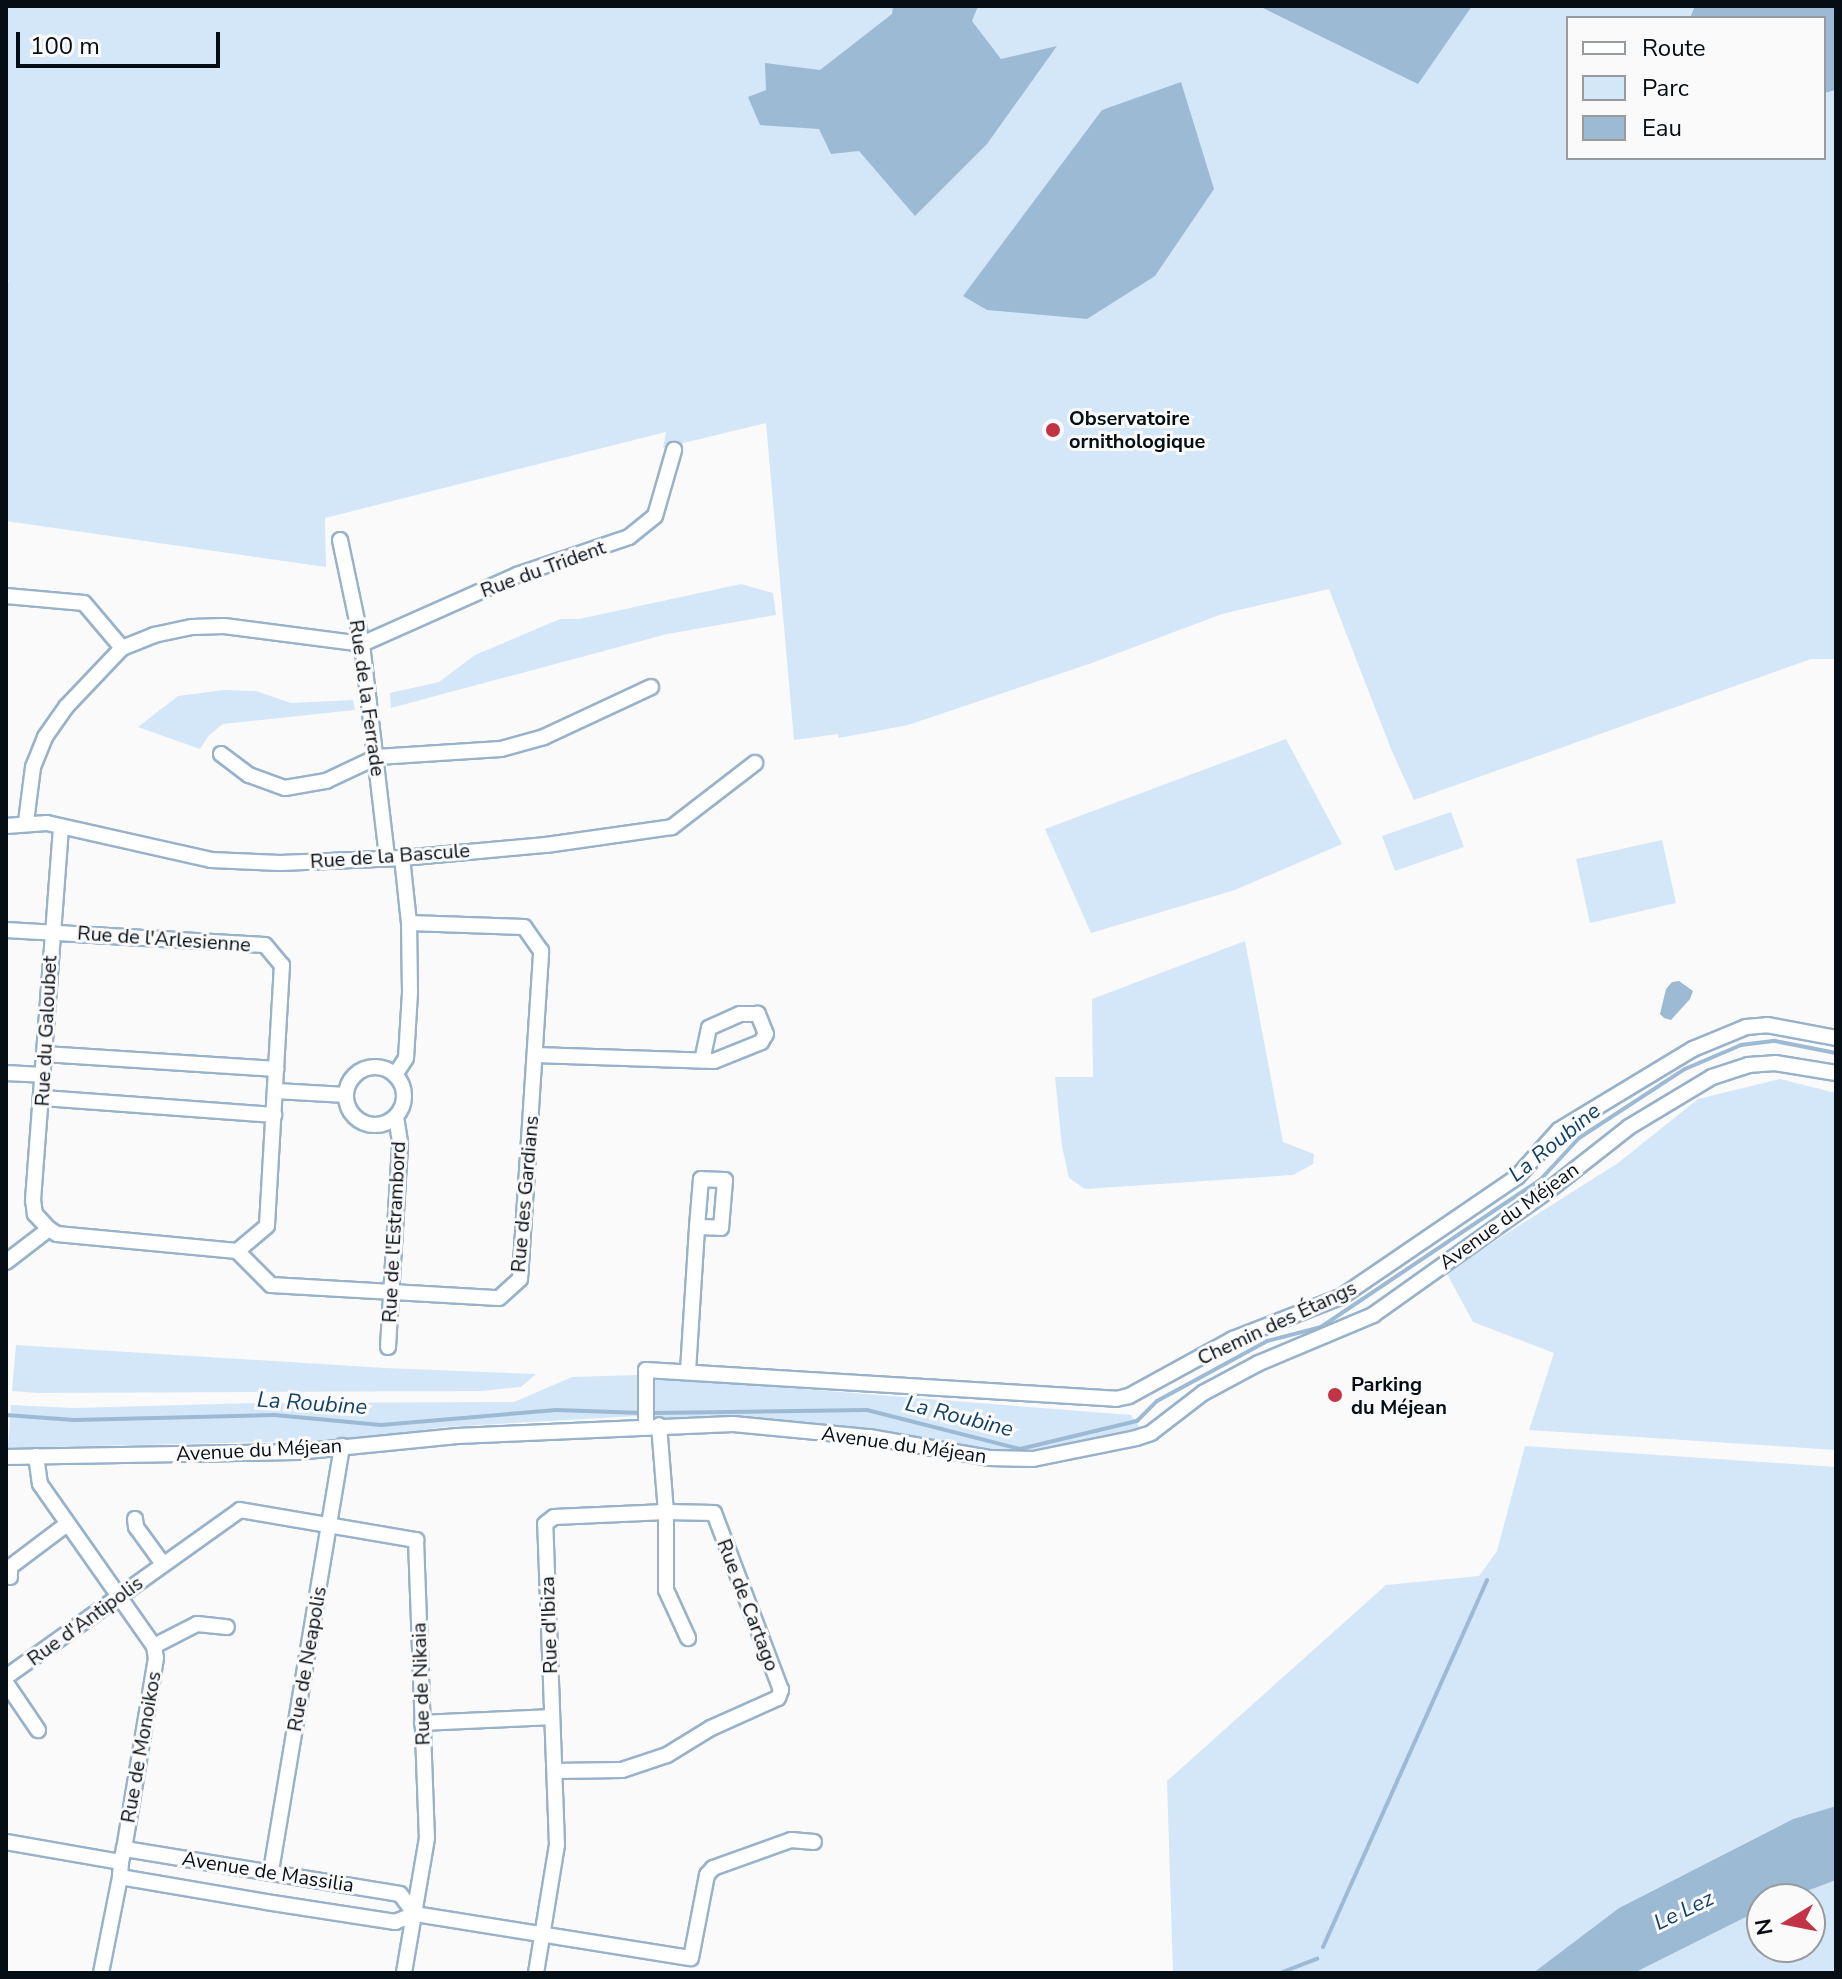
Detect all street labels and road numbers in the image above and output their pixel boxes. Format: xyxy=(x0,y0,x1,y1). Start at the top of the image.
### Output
street label: Rue du Trident xyxy=(477,535,609,603)
street label: Rue de la Ferrade xyxy=(344,618,390,778)
street label: Rue de la Bascule xyxy=(309,838,471,874)
street label: Rue de l'Arlesienne xyxy=(76,921,252,957)
street label: Rue du Galoubet xyxy=(30,955,62,1107)
street label: Rue des Gardians xyxy=(506,1115,544,1273)
street label: Rue de l'Estrambord xyxy=(377,1141,411,1323)
street label: Avenue du Méjean xyxy=(1435,1157,1583,1275)
street label: Chemin des Étangs xyxy=(1194,1276,1360,1370)
street label: Avenue du Méjean xyxy=(820,1422,988,1468)
street label: Avenue du Méjean xyxy=(175,1434,343,1466)
street label: Rue de Cartago xyxy=(712,1535,784,1675)
street label: Rue d'Antipolis xyxy=(23,1571,147,1671)
street label: Rue d'Ibiza xyxy=(535,1576,563,1674)
street label: Rue de Neapolis xyxy=(282,1585,332,1733)
street label: Rue de Nikaia xyxy=(407,1622,435,1746)
street label: Rue de Monoikos xyxy=(116,1669,166,1825)
street label: Avenue de Massilia xyxy=(180,1847,356,1897)

